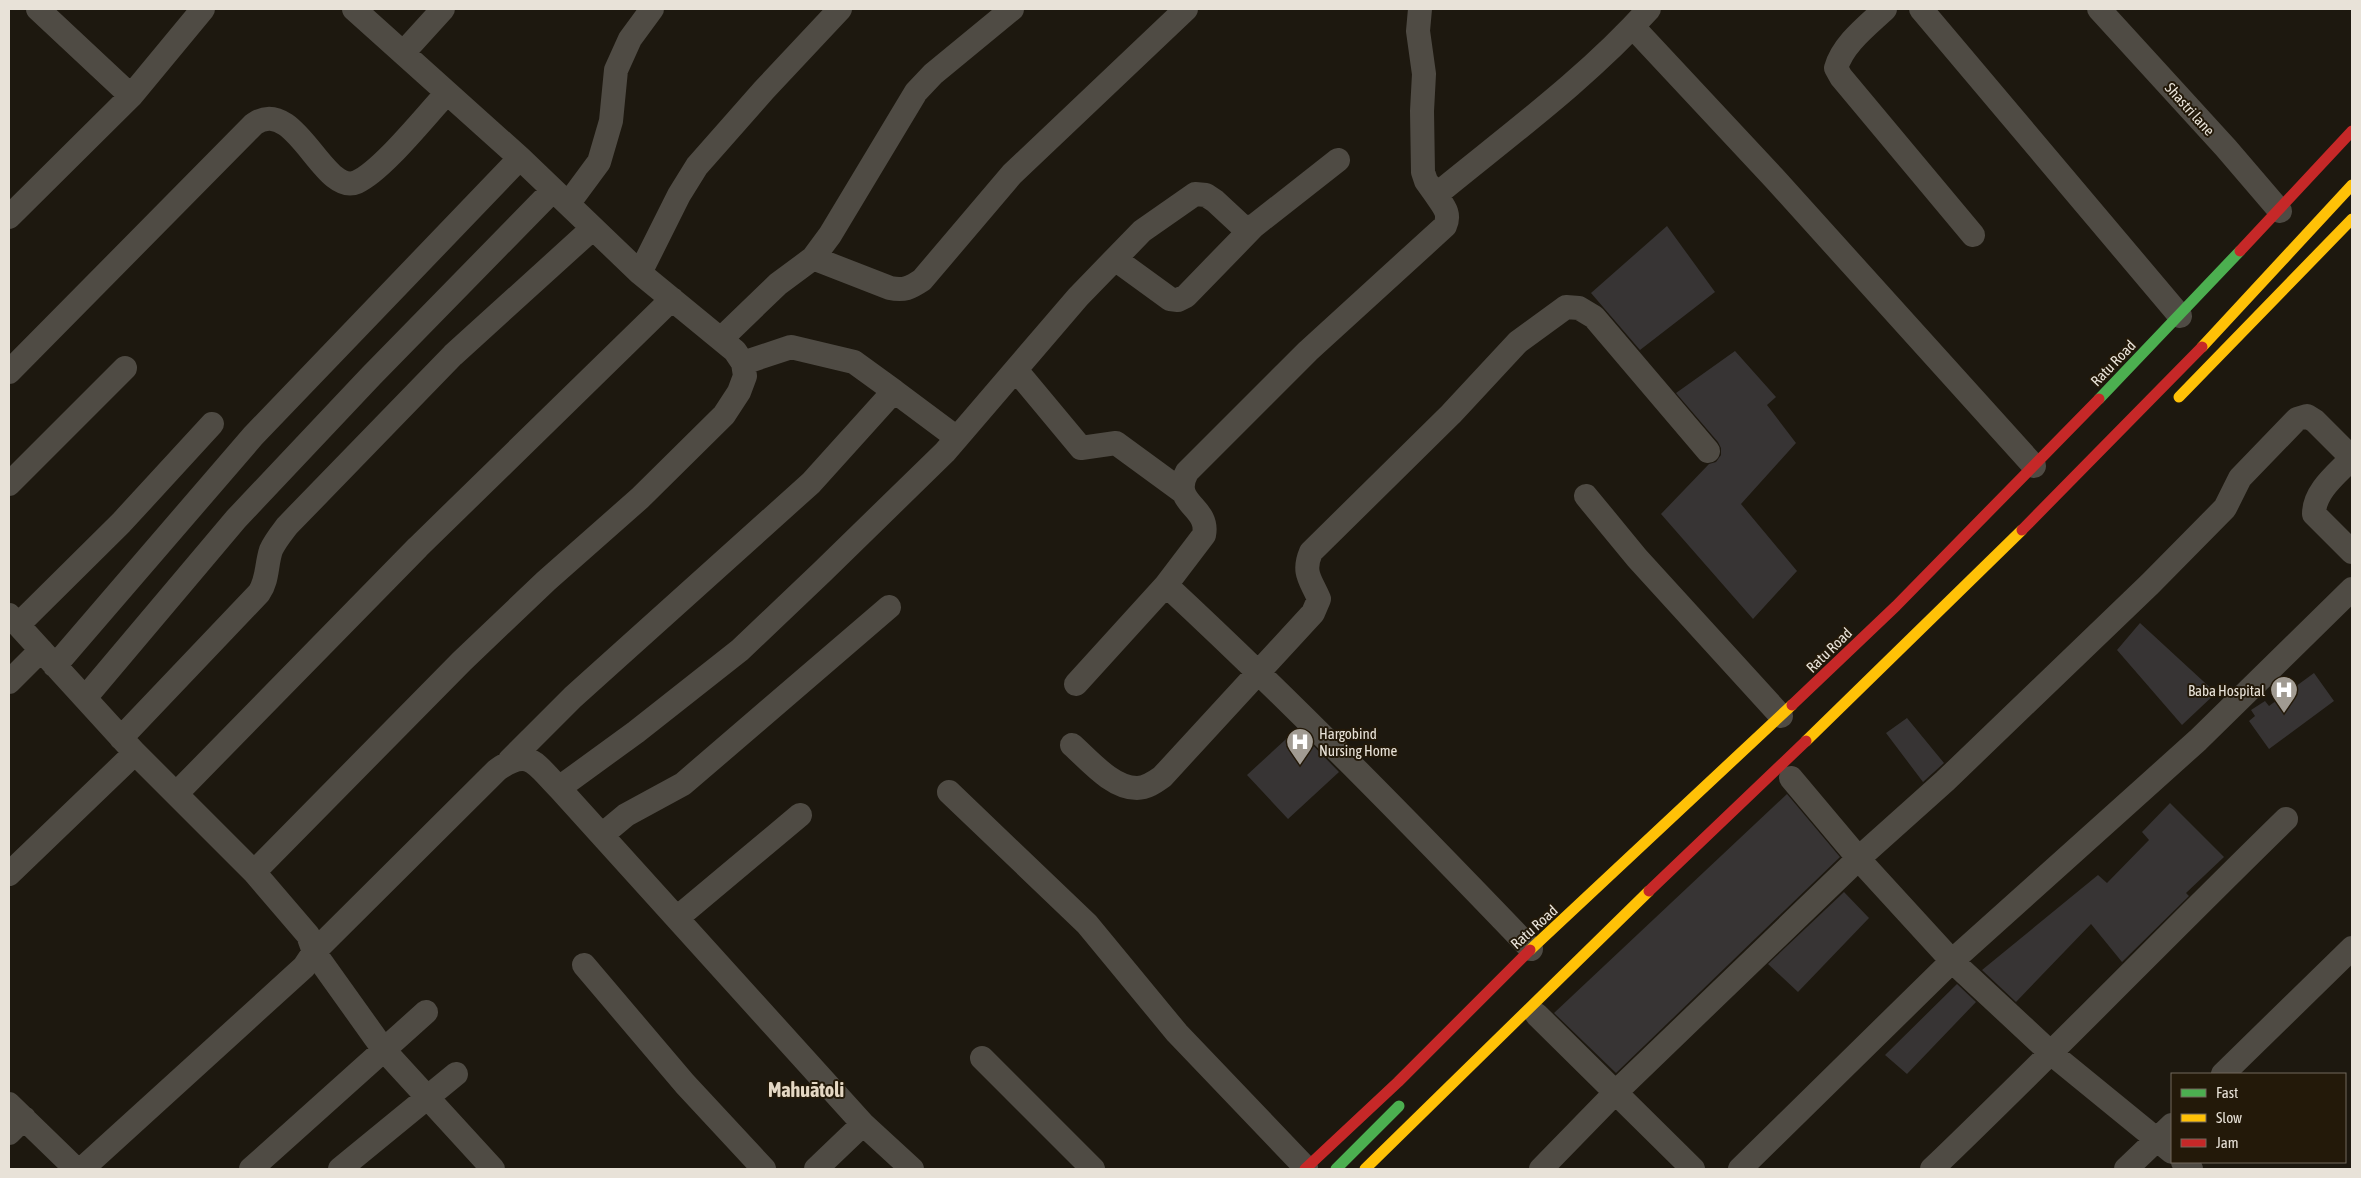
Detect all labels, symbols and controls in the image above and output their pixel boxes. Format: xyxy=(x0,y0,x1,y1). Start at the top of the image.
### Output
street label: Shastri lane xyxy=(2162,79,2218,139)
street label: Ratu Road xyxy=(2087,337,2139,389)
street label: Ratu Road xyxy=(1803,624,1855,676)
hospital icon: Baba Hospital xyxy=(2269,675,2299,714)
place label: Baba Hospital xyxy=(2188,682,2265,699)
place label: Hargobind Nursing Home xyxy=(1319,725,1398,759)
hospital icon: Hargobind Nursing Home xyxy=(1285,727,1315,766)
street label: Ratu Road xyxy=(1507,902,1561,952)
legend xyxy=(2171,1073,2346,1163)
district label: Mahuātoli xyxy=(768,1078,844,1101)
text: Fast xyxy=(2216,1084,2238,1101)
text: Slow xyxy=(2216,1109,2242,1126)
text: Jam xyxy=(2216,1134,2239,1151)

